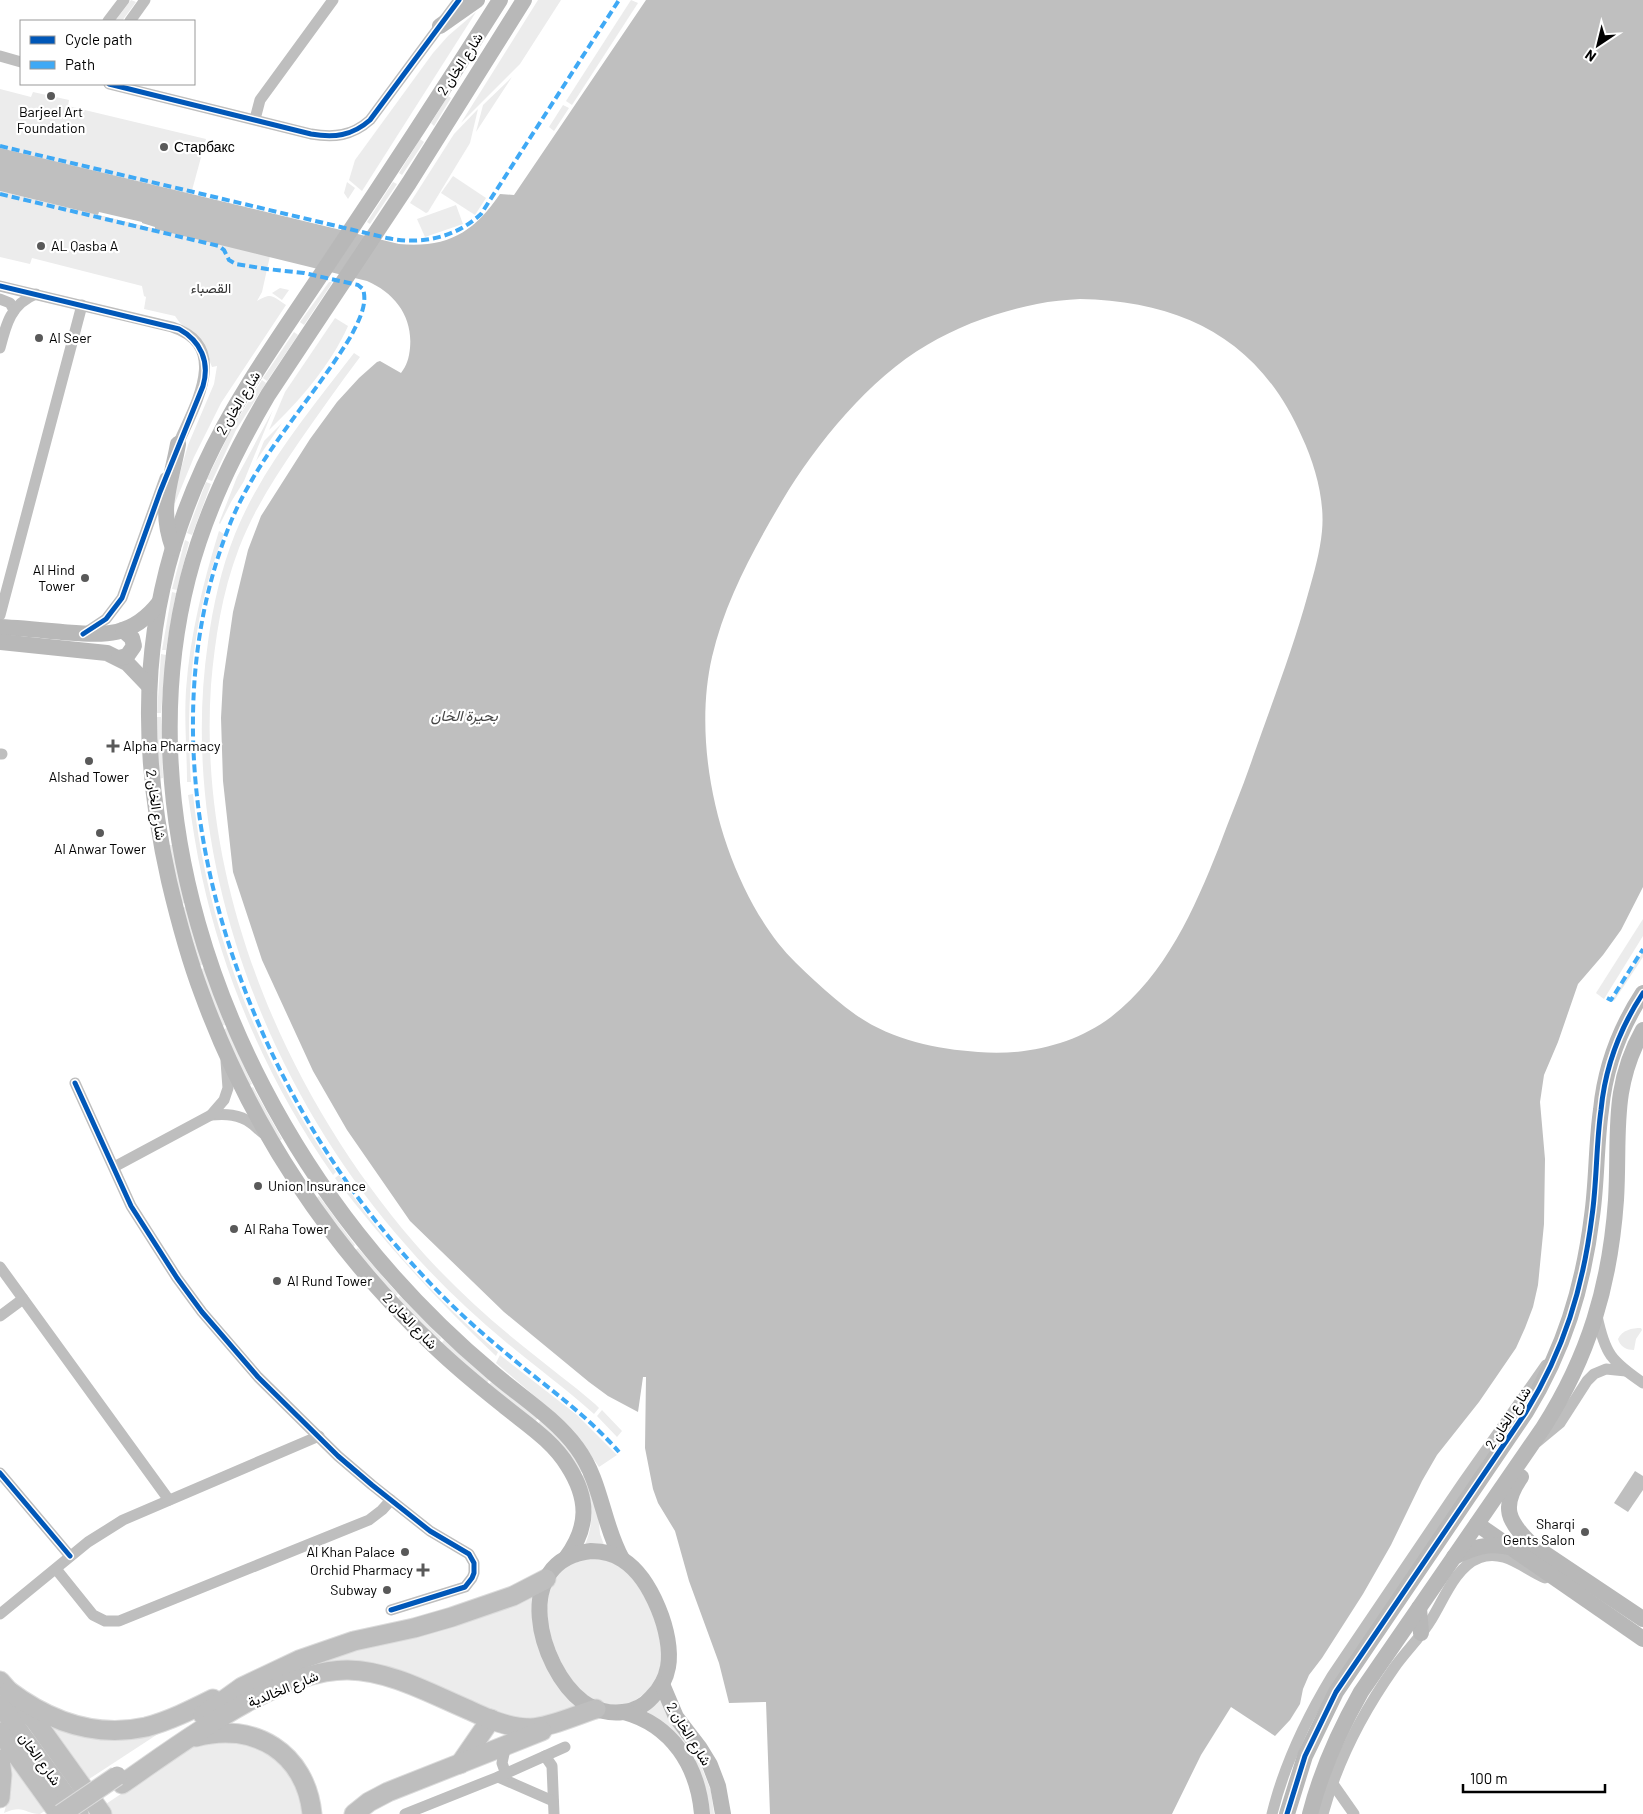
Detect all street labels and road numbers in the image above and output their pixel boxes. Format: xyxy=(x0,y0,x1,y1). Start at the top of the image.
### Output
street label: شارع الخان 2 xyxy=(433,29,489,100)
street label: شارع الخان 2 xyxy=(212,368,266,439)
street label: شارع الخان 2 xyxy=(140,768,170,842)
street label: شارع الخان 2 xyxy=(377,1289,441,1354)
street label: شارع الخان 2 xyxy=(1481,1383,1537,1454)
street label: شارع الخالدية xyxy=(245,1667,322,1713)
street label: شارع الخان 2 xyxy=(661,1699,716,1770)
street label: شارع الخان xyxy=(13,1729,65,1790)

